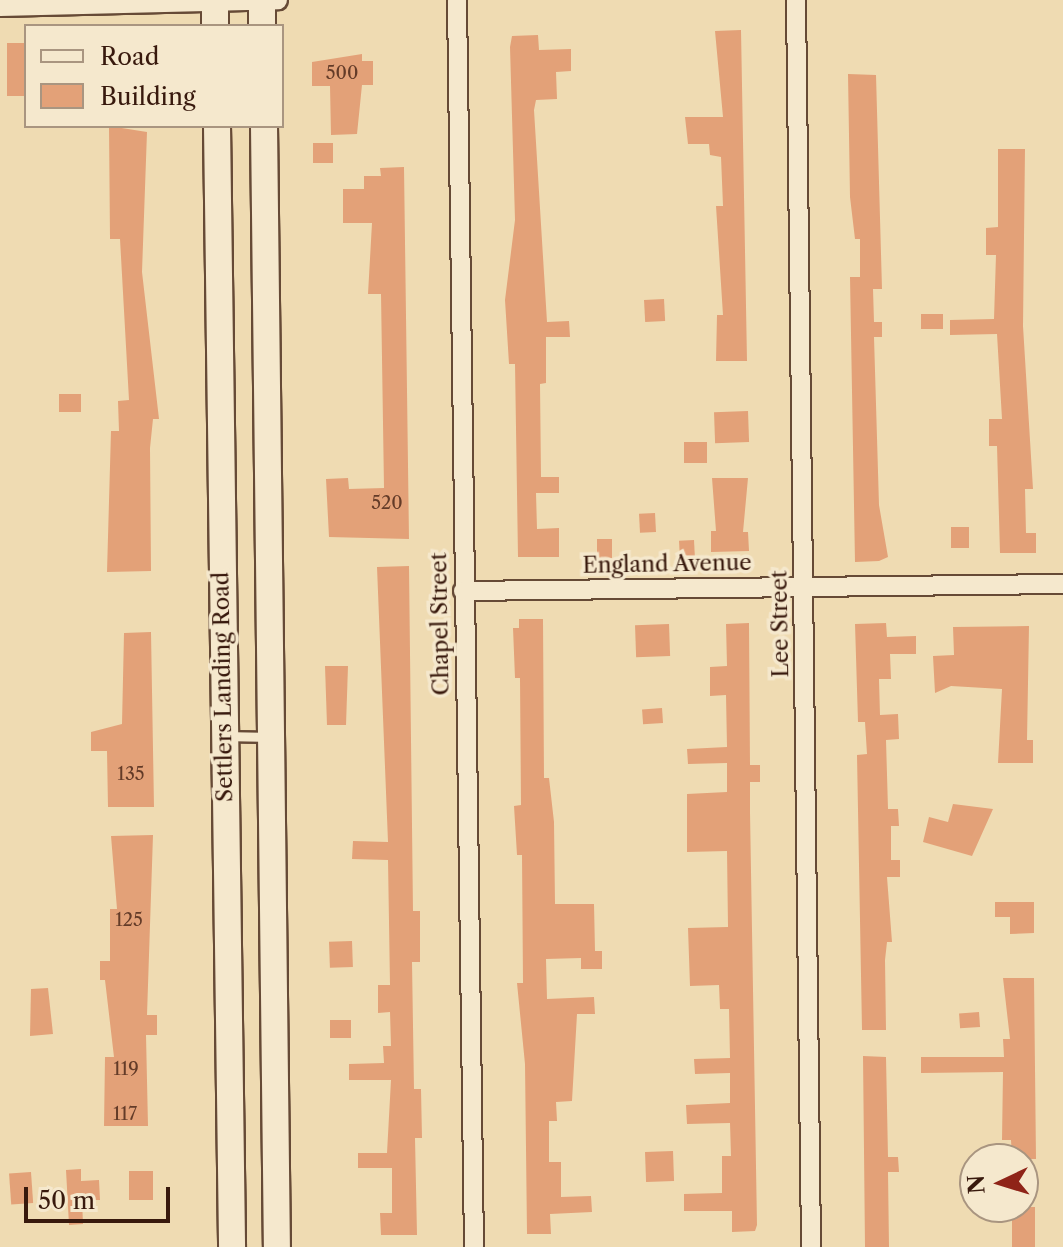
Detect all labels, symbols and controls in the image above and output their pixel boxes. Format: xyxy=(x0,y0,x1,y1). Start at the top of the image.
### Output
legend xyxy=(24,24,284,128)
text: Road xyxy=(100,42,159,71)
house number: 500 xyxy=(326,62,358,84)
text: Building xyxy=(100,82,196,111)
house number: 520 xyxy=(371,492,403,514)
street label: England Avenue xyxy=(582,549,752,579)
street label: Chapel Street xyxy=(426,552,454,696)
street label: Lee Street xyxy=(766,570,794,678)
street label: Settlers Landing Road xyxy=(208,572,238,802)
house number: 135 xyxy=(117,763,145,785)
house number: 125 xyxy=(115,909,143,931)
house number: 119 xyxy=(113,1058,139,1080)
house number: 117 xyxy=(113,1103,137,1125)
north arrow xyxy=(959,1143,1039,1223)
scale bar xyxy=(28,1171,174,1221)
text: N xyxy=(962,1174,991,1195)
text: 50 m xyxy=(38,1186,95,1215)

